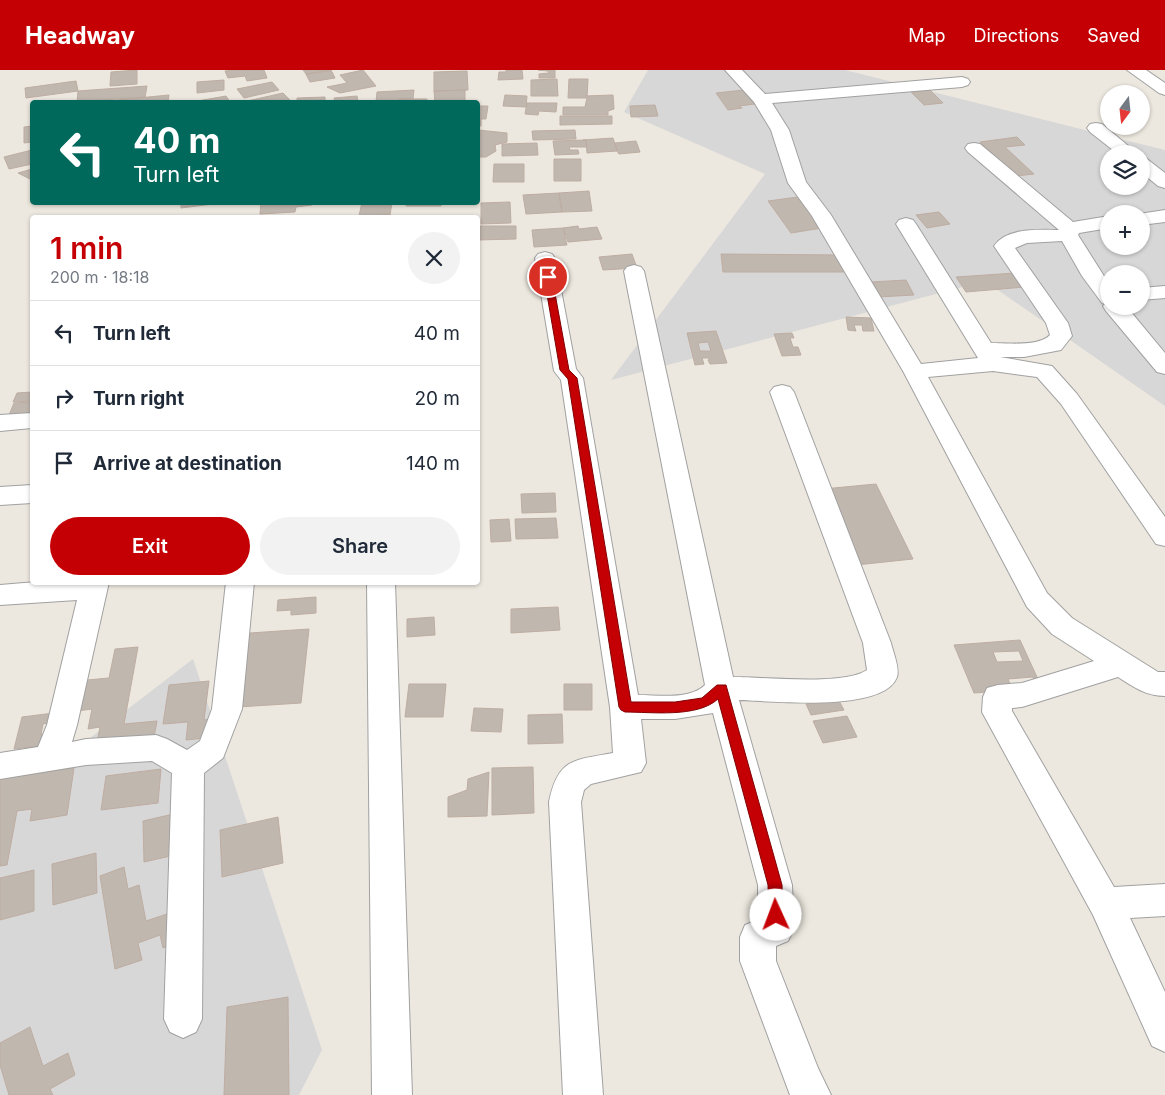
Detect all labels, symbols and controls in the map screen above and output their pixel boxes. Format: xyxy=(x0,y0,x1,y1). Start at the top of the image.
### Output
text: Headway xyxy=(25,21,135,50)
text: Map xyxy=(908,25,946,46)
text: Directions xyxy=(974,25,1059,46)
text: Saved xyxy=(1087,25,1140,46)
north arrow xyxy=(1100,85,1150,135)
map controls xyxy=(1100,85,1150,315)
text: 40 m xyxy=(133,119,221,161)
icon: left xyxy=(50,120,115,185)
button: layers xyxy=(1100,145,1150,195)
text: Turn left xyxy=(133,161,219,187)
button: + xyxy=(1100,205,1150,255)
text: 1 min xyxy=(50,230,123,266)
button: close xyxy=(408,232,460,284)
pin xyxy=(527,256,569,298)
icon: arrive xyxy=(534,263,562,291)
button: − xyxy=(1100,265,1150,315)
text: 200 m · 18:18 xyxy=(50,267,150,287)
icon: left xyxy=(50,319,78,347)
text: Turn left xyxy=(93,322,171,345)
text: 40 m xyxy=(414,322,460,345)
icon: right xyxy=(50,384,78,412)
text: Turn right xyxy=(93,387,184,410)
text: 20 m xyxy=(414,387,460,410)
icon: arrive xyxy=(50,449,78,477)
text: Arrive at destination xyxy=(93,452,282,475)
text: 140 m xyxy=(406,452,460,475)
button: Exit xyxy=(50,517,250,575)
button: Share xyxy=(260,517,460,575)
position arrow xyxy=(749,888,801,940)

